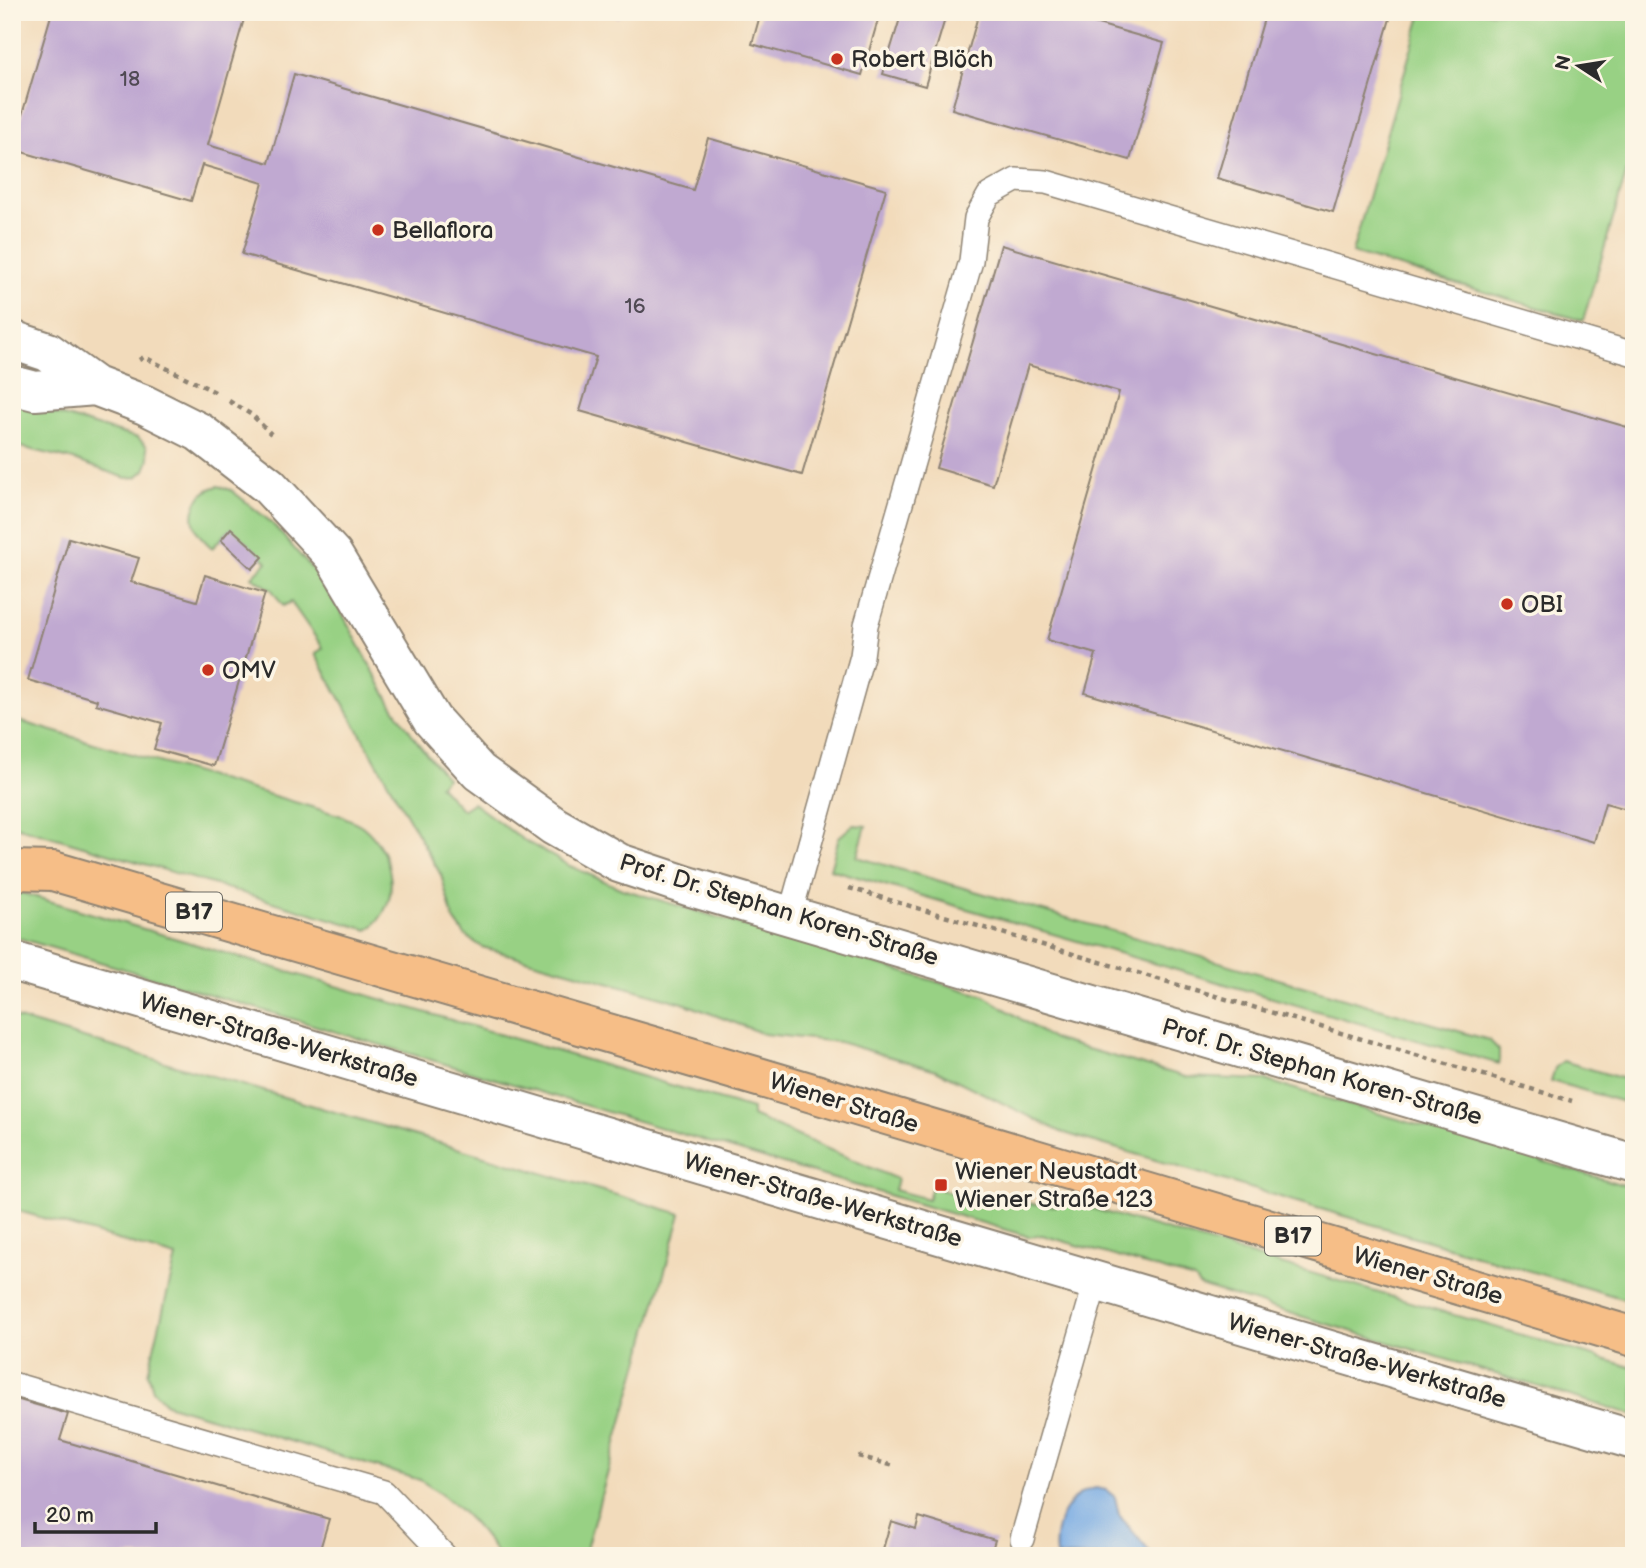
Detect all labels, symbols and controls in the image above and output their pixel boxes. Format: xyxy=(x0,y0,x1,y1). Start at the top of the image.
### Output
north arrow xyxy=(1544,32,1614,102)
place label: Robert Blöch xyxy=(851,45,993,74)
marker: Robert Blöch xyxy=(829,51,845,67)
text: N xyxy=(1551,53,1577,72)
house number: 18 xyxy=(120,67,140,92)
place label: Bellaflora xyxy=(392,216,493,245)
marker: Bellaflora xyxy=(370,222,386,238)
house number: 16 xyxy=(625,294,646,319)
place label: OBI xyxy=(1521,590,1563,619)
marker: OBI xyxy=(1499,596,1515,612)
place label: OMV xyxy=(222,656,276,685)
marker: OMV xyxy=(200,662,216,678)
street label: Prof. Dr. Stephan Koren-Straße xyxy=(616,848,942,972)
road number: B17 xyxy=(166,892,222,931)
street label: Wiener-Straße-Werkstraße xyxy=(136,986,422,1094)
street label: Prof. Dr. Stephan Koren-Straße xyxy=(1158,1012,1486,1132)
street label: Wiener Straße xyxy=(766,1067,922,1139)
street label: Wiener-Straße-Werkstraße xyxy=(680,1146,966,1254)
place label: Wiener Neustadt Wiener Straße 123 xyxy=(955,1157,1154,1214)
marker: Wiener Neustadt Wiener Straße 123 xyxy=(933,1177,949,1193)
road number: B17 xyxy=(1265,1217,1321,1256)
street label: Wiener Straße xyxy=(1350,1241,1506,1311)
street label: Wiener-Straße-Werkstraße xyxy=(1224,1307,1510,1415)
scale bar xyxy=(35,1491,156,1535)
text: 20 m xyxy=(46,1503,94,1528)

